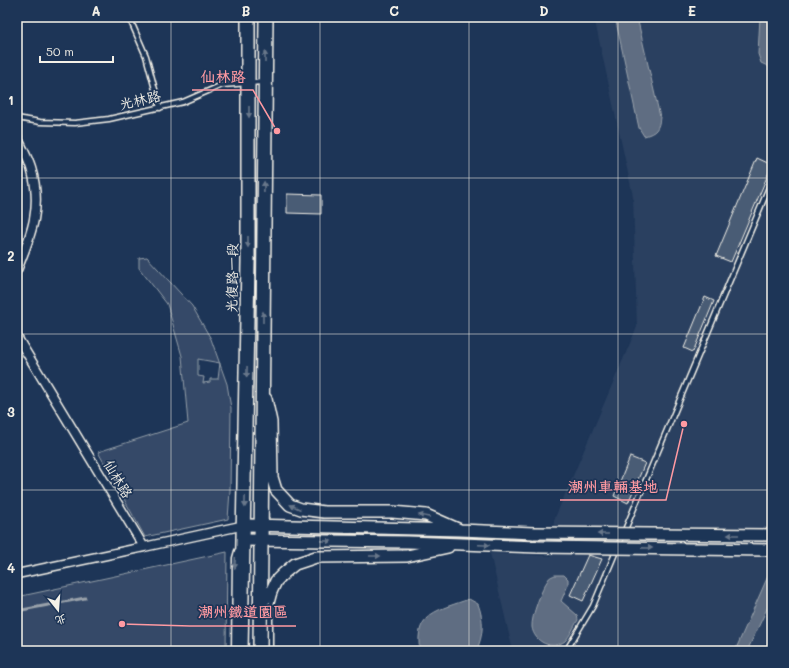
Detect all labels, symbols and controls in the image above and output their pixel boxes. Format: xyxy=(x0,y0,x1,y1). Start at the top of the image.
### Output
text: A xyxy=(91,2,101,19)
text: B xyxy=(242,2,251,19)
text: C xyxy=(389,2,399,19)
text: D xyxy=(539,2,549,19)
text: E xyxy=(688,2,696,19)
scale bar xyxy=(40,38,113,64)
text: 50 m xyxy=(46,43,74,59)
one-way arrow xyxy=(262,50,268,63)
callout: 仙林路 xyxy=(192,63,253,90)
text: 仙林路 xyxy=(200,66,246,86)
street label: 光林路 xyxy=(117,86,162,113)
text: 1 xyxy=(8,91,14,108)
one-way arrow xyxy=(246,106,252,119)
one-way arrow xyxy=(261,180,267,193)
one-way arrow xyxy=(245,236,252,248)
street label: 光復路一段 xyxy=(221,243,242,313)
text: 2 xyxy=(7,247,15,264)
one-way arrow xyxy=(260,310,266,323)
one-way arrow xyxy=(244,366,250,379)
text: 3 xyxy=(7,403,15,420)
street label: 仙林路 xyxy=(99,456,137,502)
callout: 潮州車輛基地 xyxy=(560,473,666,500)
text: 潮州車輛基地 xyxy=(568,476,658,496)
one-way arrow xyxy=(242,496,248,509)
one-way arrow xyxy=(289,503,301,509)
one-way arrow xyxy=(418,512,430,518)
one-way arrow xyxy=(596,531,609,537)
one-way arrow xyxy=(726,532,739,538)
one-way arrow xyxy=(320,538,333,544)
one-way arrow xyxy=(478,542,491,548)
one-way arrow xyxy=(641,545,653,552)
one-way arrow xyxy=(369,553,381,560)
one-way arrow xyxy=(232,557,239,569)
text: 4 xyxy=(7,559,15,576)
north arrow xyxy=(38,590,78,630)
callout: 潮州鐵道園區 xyxy=(190,599,296,626)
text: 潮州鐵道園區 xyxy=(198,601,288,621)
text: 北 xyxy=(54,611,69,629)

